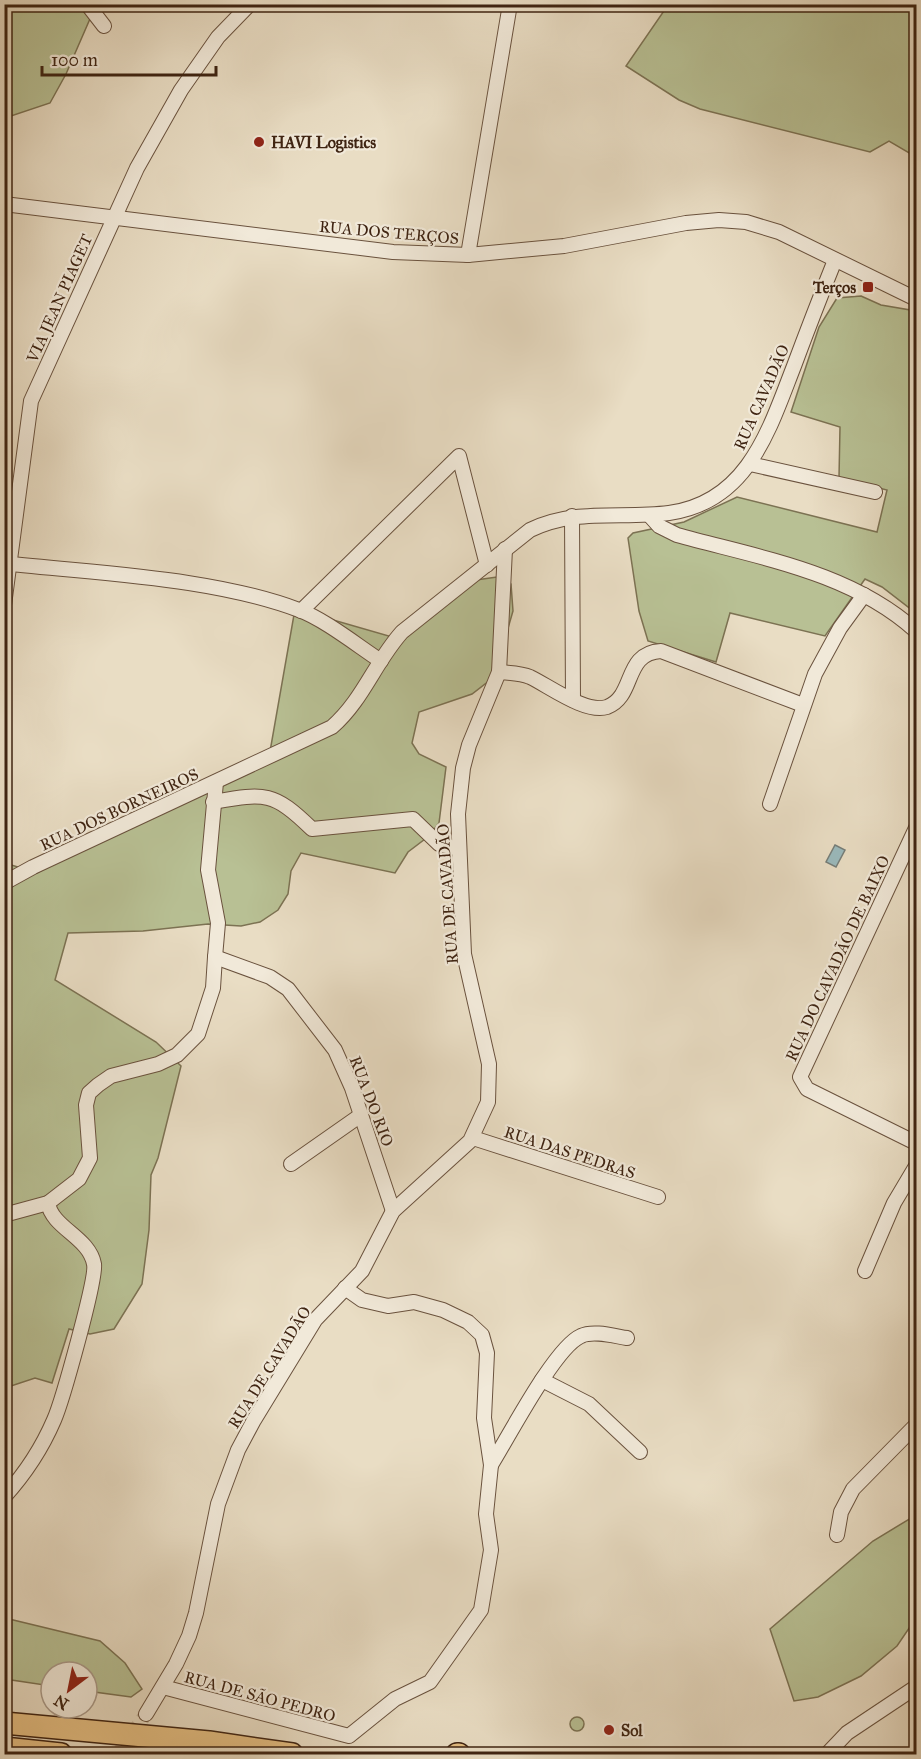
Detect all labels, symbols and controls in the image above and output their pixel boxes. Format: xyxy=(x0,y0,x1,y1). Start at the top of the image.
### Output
scale bar xyxy=(42,39,216,77)
text: 100 m xyxy=(51,49,98,71)
place label: HAVI Logistics xyxy=(271,133,376,153)
marker: HAVI Logistics xyxy=(252,135,266,149)
street label: RUA DOS TERÇOS xyxy=(318,217,460,248)
street label: VIA JEAN PIAGET xyxy=(22,231,97,367)
place label: Terços xyxy=(812,278,856,298)
marker: Terços xyxy=(861,280,875,294)
street label: RUA CAVADÃO xyxy=(729,341,793,453)
street label: RUA DOS BORNEIROS xyxy=(37,764,201,855)
street label: RUA DE CAVADÃO xyxy=(432,823,462,965)
street label: RUA DO CAVADÃO DE BAIXO xyxy=(780,852,894,1064)
street label: RUA DO RIO xyxy=(346,1053,397,1149)
street label: RUA DAS PEDRAS xyxy=(502,1122,638,1183)
street label: RUA DE CAVADÃO xyxy=(223,1302,315,1432)
north arrow xyxy=(39,1660,99,1720)
street label: RUA DE SÃO PEDRO xyxy=(182,1666,338,1726)
text: N xyxy=(50,1690,72,1714)
place label: Sol xyxy=(621,1721,643,1740)
marker: Sol xyxy=(602,1723,616,1737)

